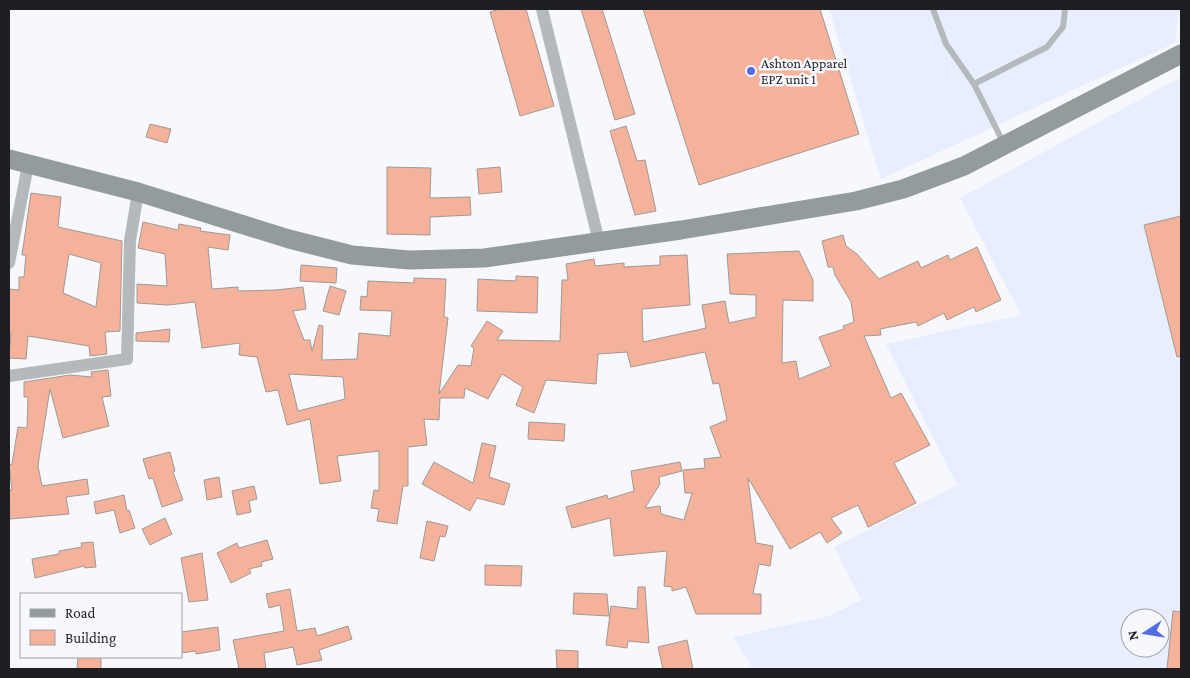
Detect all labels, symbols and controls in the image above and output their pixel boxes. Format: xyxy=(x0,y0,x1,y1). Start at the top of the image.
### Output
place label: Ashton Apparel EPZ unit 1 xyxy=(761,55,848,87)
marker: Ashton Apparel EPZ unit 1 xyxy=(745,65,757,77)
legend xyxy=(20,593,182,658)
text: Road xyxy=(65,605,96,621)
north arrow xyxy=(1120,608,1170,658)
text: N xyxy=(1123,629,1141,642)
text: Building xyxy=(65,630,116,647)

